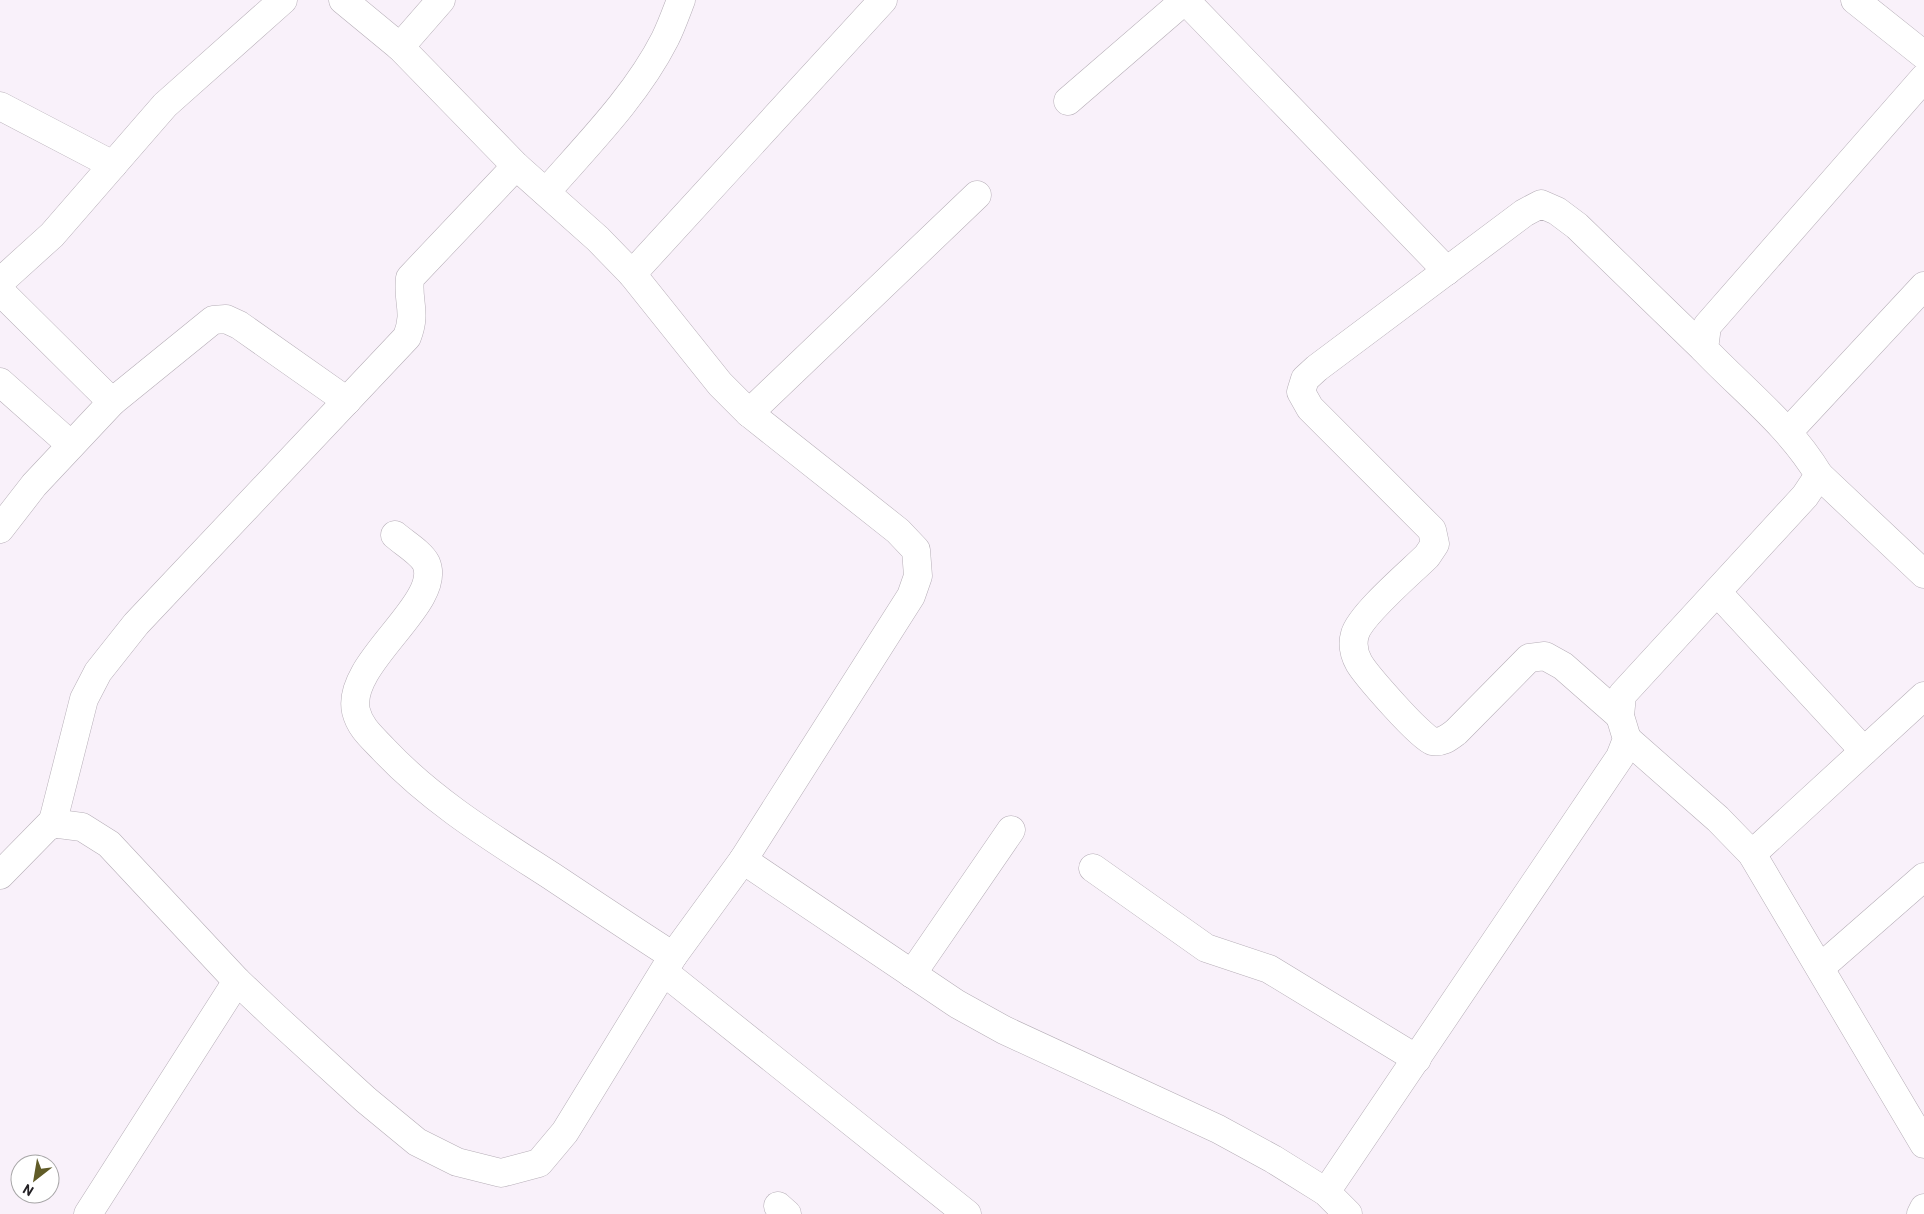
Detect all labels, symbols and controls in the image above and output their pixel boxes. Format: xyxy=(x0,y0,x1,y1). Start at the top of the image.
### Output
north arrow xyxy=(10,1154,60,1204)
text: N xyxy=(20,1181,36,1200)

